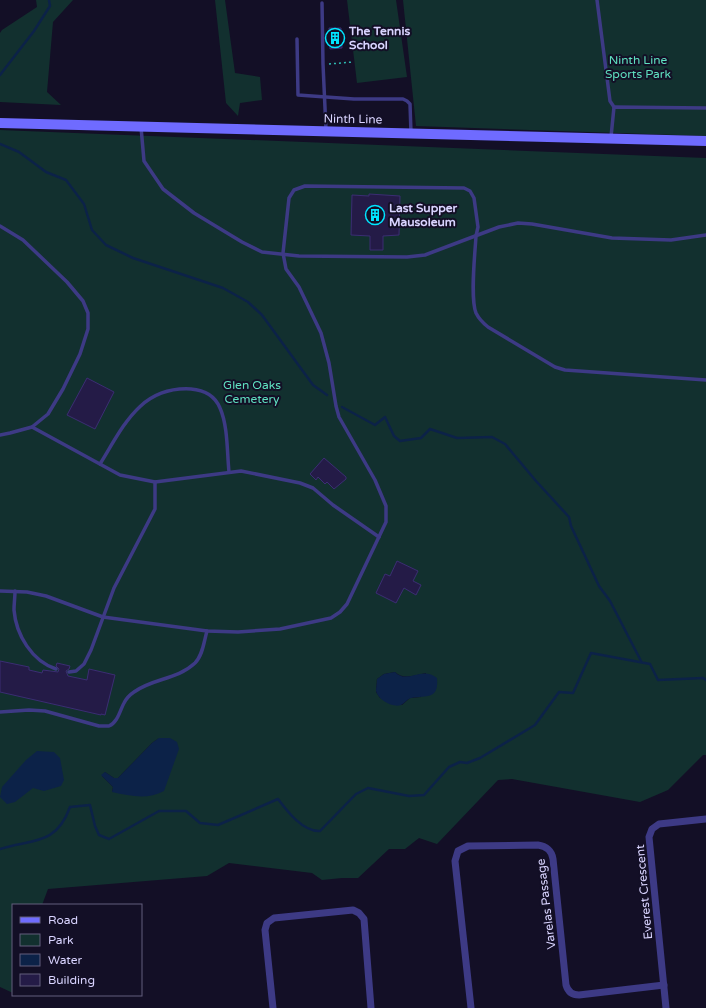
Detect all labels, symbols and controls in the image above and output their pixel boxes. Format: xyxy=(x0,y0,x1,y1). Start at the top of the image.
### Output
place label: The Tennis School xyxy=(348,24,410,52)
building icon: The Tennis School xyxy=(324,27,346,49)
park label: Ninth Line Sports Park xyxy=(605,53,671,81)
street label: Ninth Line xyxy=(324,111,383,127)
place label: Last Supper Mausoleum xyxy=(389,201,458,229)
building icon: Last Supper Mausoleum xyxy=(364,204,386,226)
park label: Glen Oaks Cemetery xyxy=(223,378,281,406)
street label: Everest Crescent xyxy=(633,844,655,940)
street label: Varelas Passage xyxy=(533,858,559,950)
legend xyxy=(12,904,142,996)
text: Road xyxy=(48,913,78,927)
text: Park xyxy=(48,933,74,947)
text: Water xyxy=(48,953,83,967)
text: Building xyxy=(48,973,95,987)

